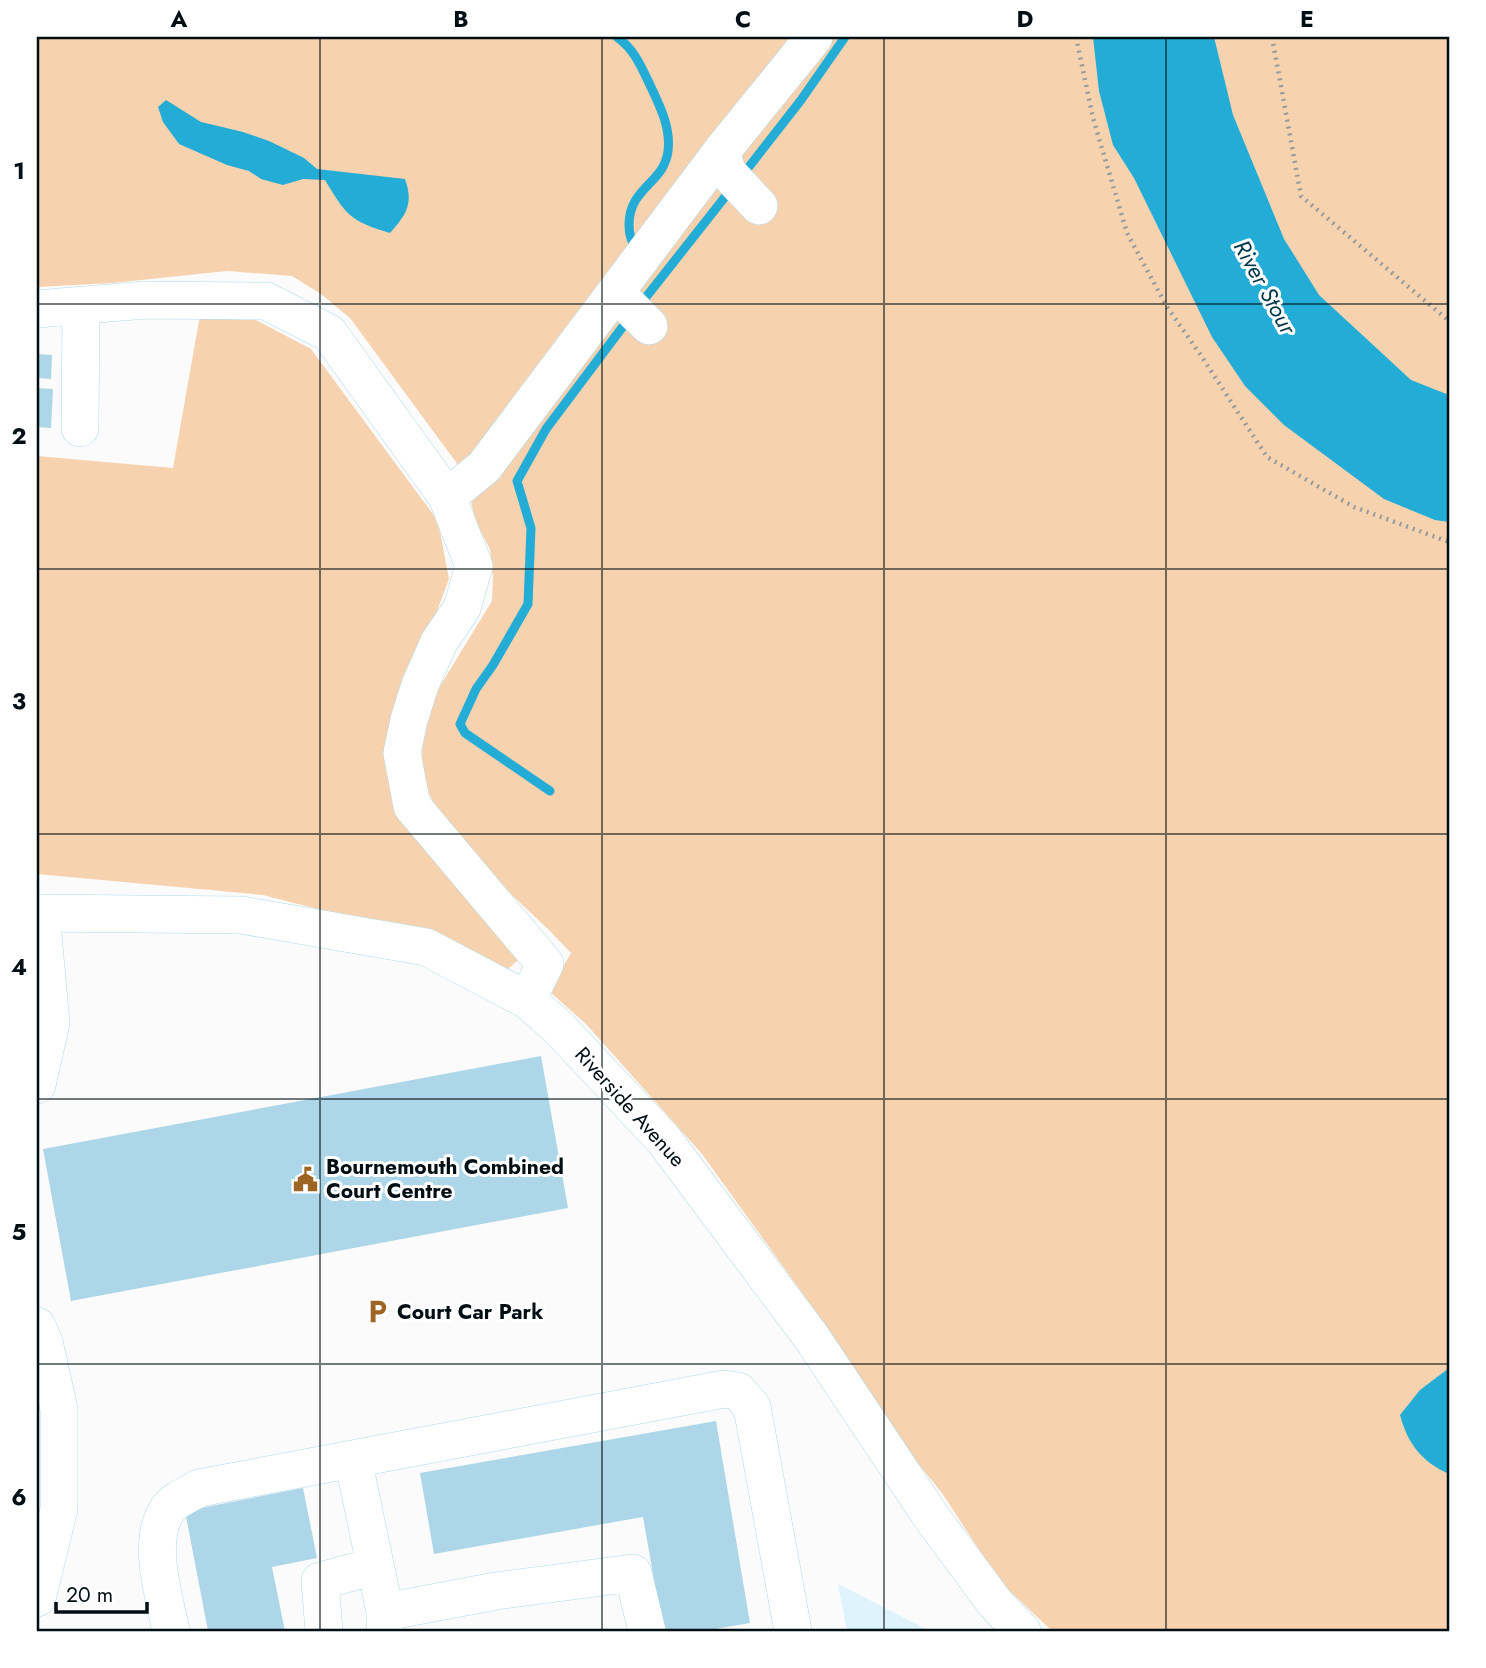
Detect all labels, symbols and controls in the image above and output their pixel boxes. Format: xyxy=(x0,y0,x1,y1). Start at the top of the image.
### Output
text: A xyxy=(170,2,188,36)
text: B xyxy=(453,2,469,36)
text: C xyxy=(735,2,751,36)
text: D xyxy=(1017,2,1034,36)
text: E xyxy=(1300,2,1314,36)
text: 1 xyxy=(13,154,25,188)
water label: River Stour xyxy=(1225,234,1305,341)
text: 2 xyxy=(11,419,27,453)
text: 3 xyxy=(12,684,26,718)
text: 4 xyxy=(11,950,27,984)
street label: Riverside Avenue xyxy=(568,1040,692,1174)
place label: Bournemouth Combined Court Centre xyxy=(326,1152,564,1206)
public building icon: Bournemouth Combined Court Centre xyxy=(292,1165,320,1193)
text: 5 xyxy=(12,1215,26,1249)
place label: Court Car Park xyxy=(397,1297,543,1327)
parking icon: Court Car Park xyxy=(363,1298,391,1326)
text: 6 xyxy=(11,1480,27,1514)
scale bar xyxy=(56,1570,147,1614)
text: 20 m xyxy=(66,1580,113,1610)

